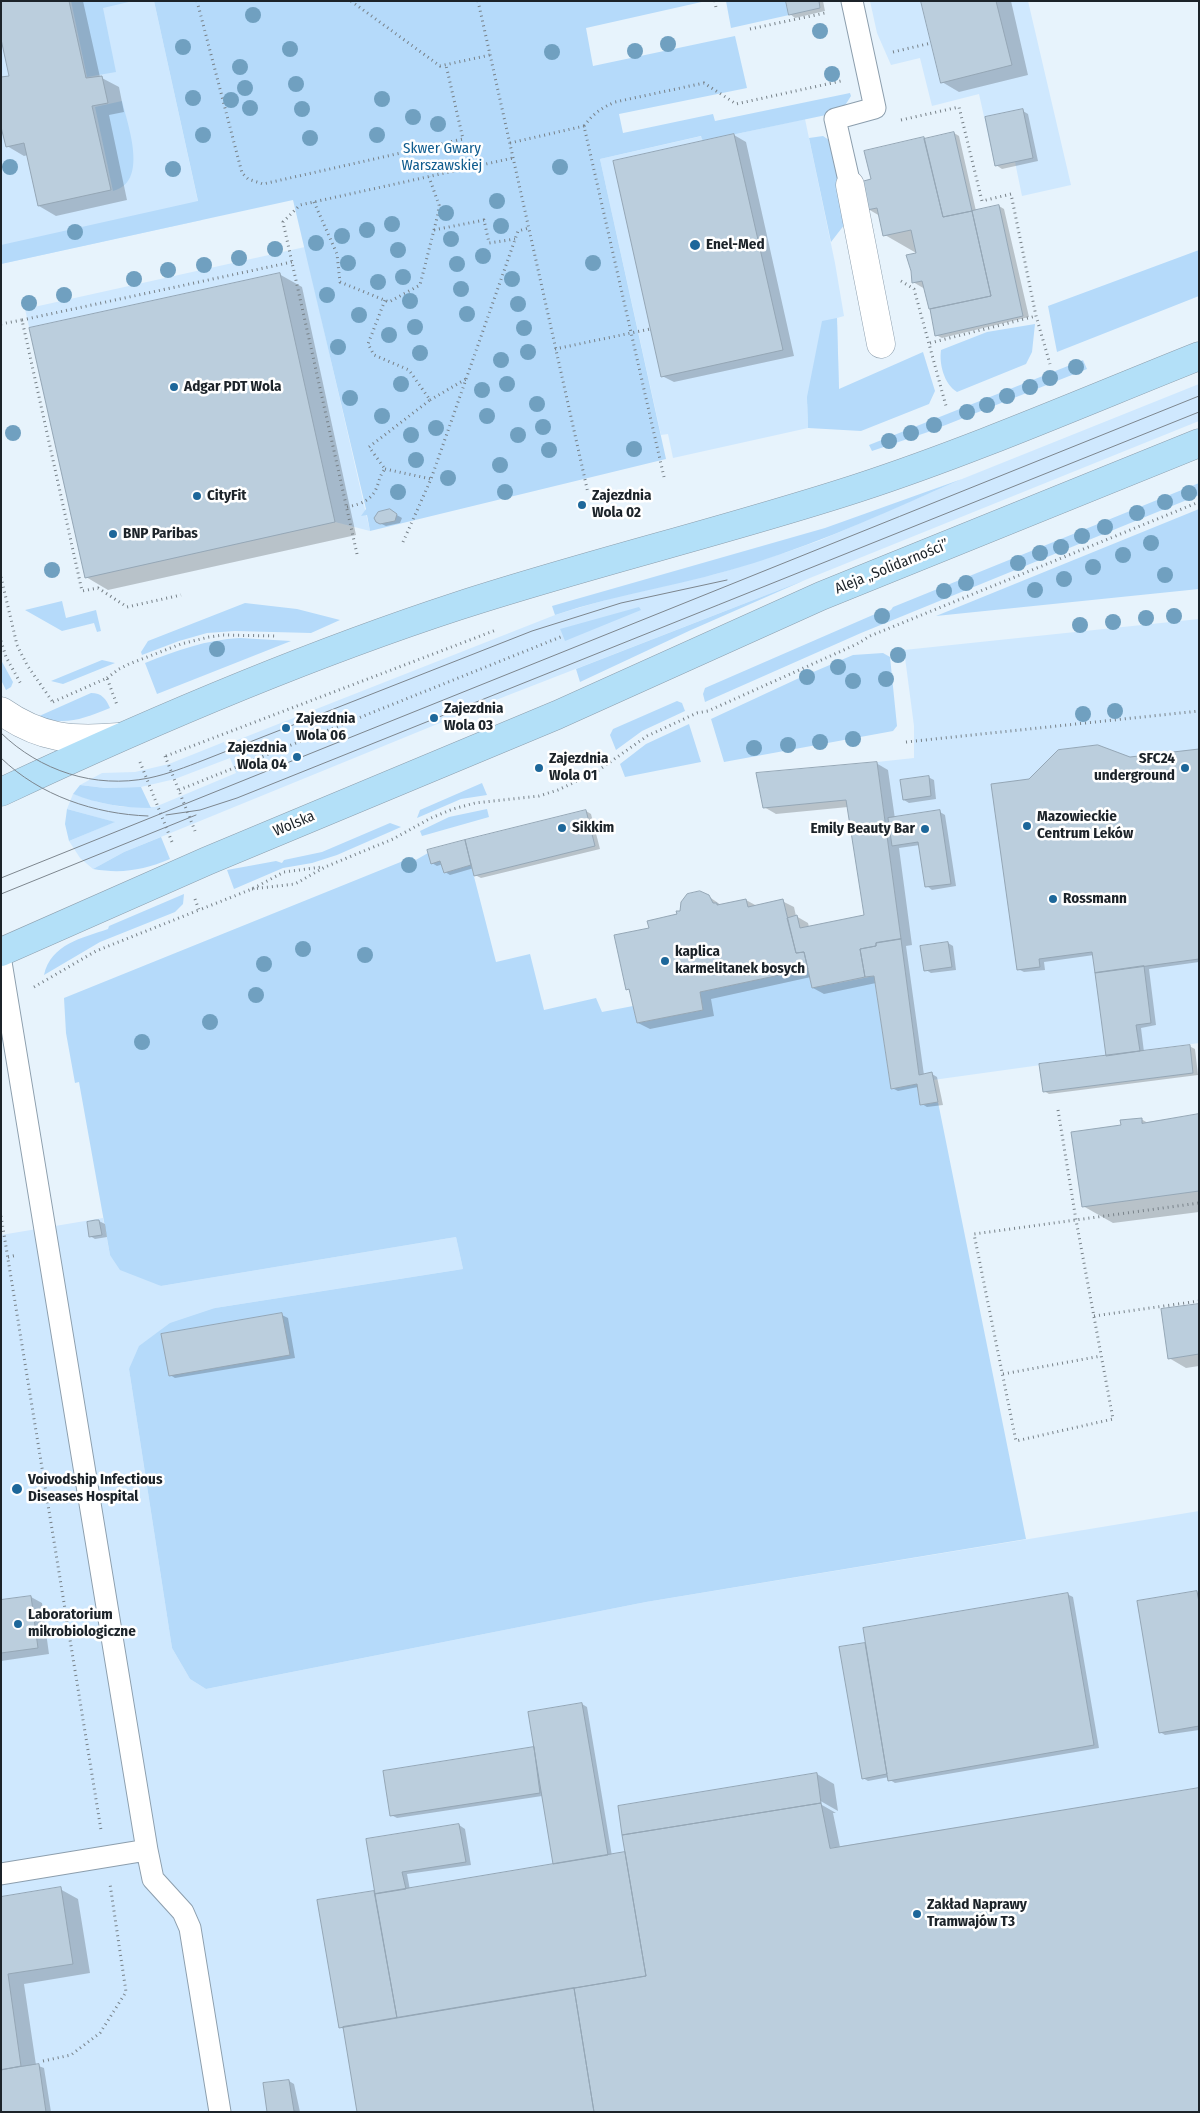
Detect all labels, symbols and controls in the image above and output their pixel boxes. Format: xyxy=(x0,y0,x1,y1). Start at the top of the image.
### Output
park label: Skwer Gwary Warszawskiej xyxy=(402,140,482,175)
place label: Enel-Med xyxy=(706,236,765,254)
marker: Enel-Med xyxy=(688,238,702,252)
place label: Adgar PDT Wola xyxy=(184,378,281,396)
marker: Adgar PDT Wola xyxy=(168,381,180,393)
place label: CityFit xyxy=(207,487,247,505)
place label: Zajezdnia Wola 02 xyxy=(592,487,651,522)
marker: CityFit xyxy=(191,490,203,502)
marker: Zajezdnia Wola 02 xyxy=(576,499,588,511)
place label: BNP Paribas xyxy=(123,525,198,543)
marker: BNP Paribas xyxy=(107,528,119,540)
street label: Aleja „Solidarności” xyxy=(832,536,952,598)
place label: Zajezdnia Wola 03 xyxy=(444,700,503,735)
place label: Zajezdnia Wola 06 xyxy=(296,710,355,745)
marker: Zajezdnia Wola 03 xyxy=(428,712,440,724)
marker: Zajezdnia Wola 06 xyxy=(280,722,292,734)
place label: Zajezdnia Wola 04 xyxy=(228,739,287,774)
place label: Zajezdnia Wola 01 xyxy=(549,750,608,785)
place label: SFC24 underground xyxy=(1094,750,1175,785)
marker: Zajezdnia Wola 04 xyxy=(291,751,303,763)
marker: Zajezdnia Wola 01 xyxy=(533,762,545,774)
marker: SFC24 underground xyxy=(1179,762,1191,774)
street label: Wolska xyxy=(270,807,318,841)
place label: Mazowieckie Centrum Leków xyxy=(1037,808,1133,843)
place label: Sikkim xyxy=(572,819,614,837)
place label: Emily Beauty Bar xyxy=(811,820,915,838)
marker: Mazowieckie Centrum Leków xyxy=(1021,820,1033,832)
marker: Sikkim xyxy=(556,822,568,834)
marker: Emily Beauty Bar xyxy=(919,823,931,835)
place label: Rossmann xyxy=(1063,890,1127,908)
marker: Rossmann xyxy=(1047,893,1059,905)
place label: kaplica karmelitanek bosych xyxy=(675,943,805,978)
marker: kaplica karmelitanek bosych xyxy=(659,955,671,967)
place label: Voivodship Infectious Diseases Hospital xyxy=(28,1471,162,1506)
marker: Voivodship Infectious Diseases Hospital xyxy=(10,1482,24,1496)
place label: Laboratorium mikrobiologiczne xyxy=(28,1606,136,1641)
marker: Laboratorium mikrobiologiczne xyxy=(12,1618,24,1630)
place label: Zakład Naprawy Tramwajów T3 xyxy=(927,1896,1027,1931)
marker: Zakład Naprawy Tramwajów T3 xyxy=(911,1908,923,1920)

